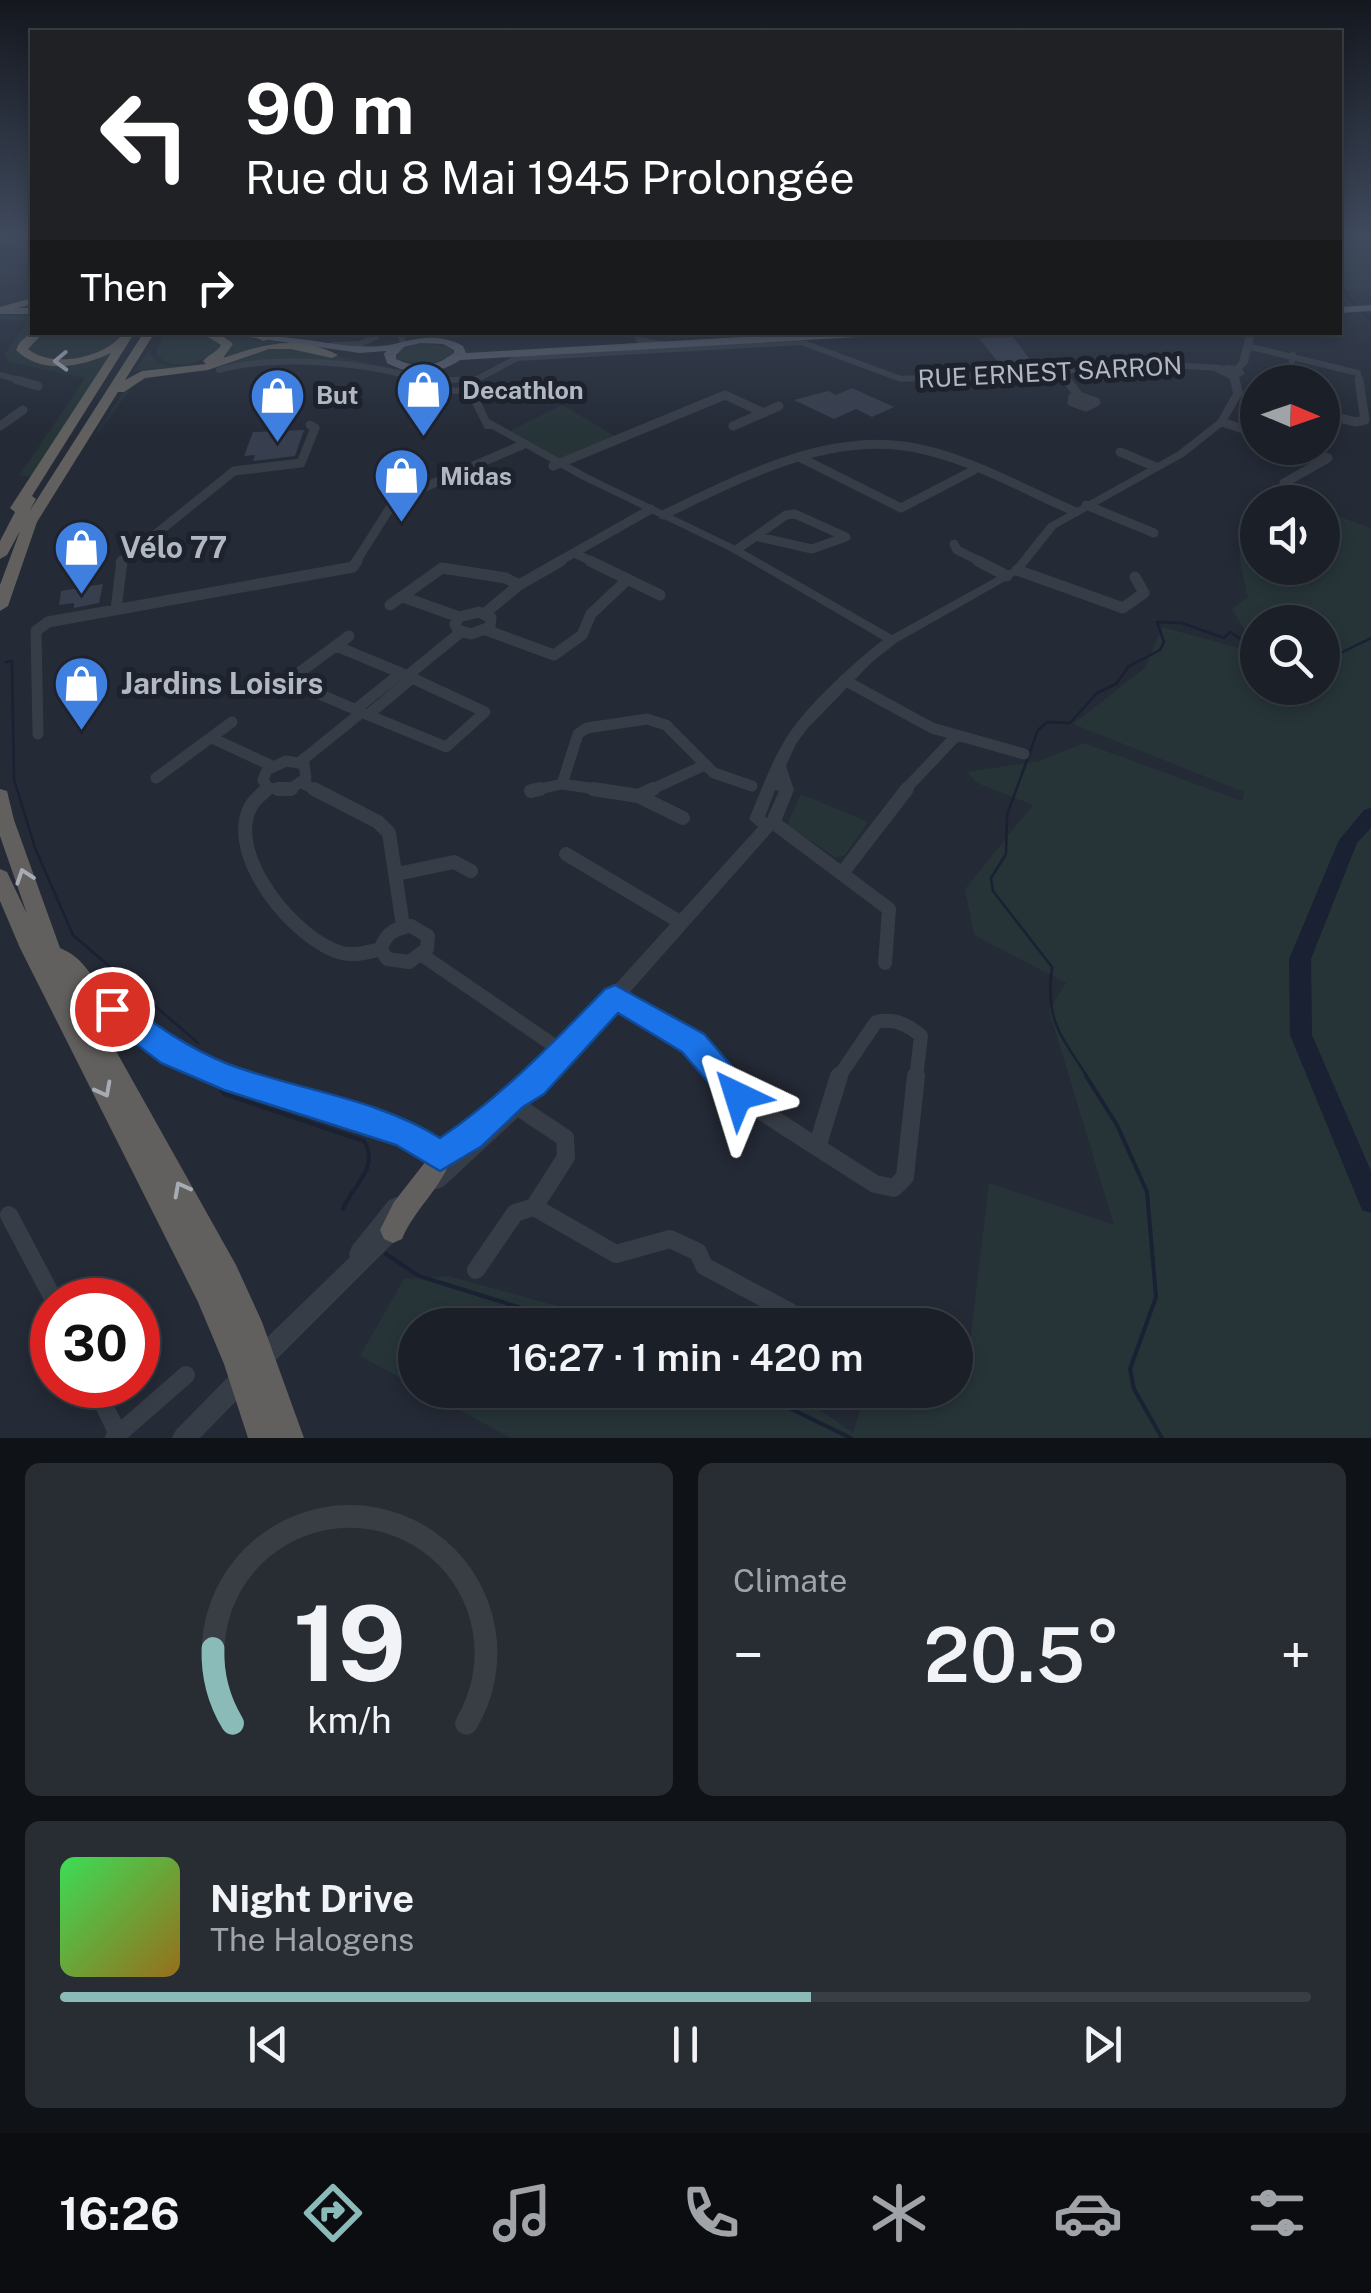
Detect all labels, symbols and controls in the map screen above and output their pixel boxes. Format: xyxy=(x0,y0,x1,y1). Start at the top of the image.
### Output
text: 90 m xyxy=(245,67,415,150)
icon: left xyxy=(80,70,210,200)
text: Rue du 8 Mai 1945 Prolongée xyxy=(245,151,855,204)
icon: right xyxy=(188,260,243,315)
text: Then xyxy=(80,265,168,310)
one-way arrow xyxy=(53,350,68,371)
street label: RUE ERNEST SARRON xyxy=(917,350,1183,394)
shop icon: Decathlon xyxy=(393,360,453,439)
shop icon: But xyxy=(247,365,307,444)
north arrow xyxy=(1240,365,1340,465)
map controls xyxy=(1240,365,1340,705)
place label: Decathlon xyxy=(462,375,584,405)
place label: But xyxy=(316,380,358,410)
shop icon: Midas xyxy=(371,446,431,525)
place label: Midas xyxy=(440,461,512,491)
button: sound xyxy=(1240,485,1340,585)
shop icon: Vélo 77 xyxy=(51,517,111,596)
place label: Vélo 77 xyxy=(120,529,227,565)
button: search xyxy=(1240,605,1340,705)
shop icon: Jardins Loisirs xyxy=(52,653,112,732)
place label: Jardins Loisirs xyxy=(121,665,323,701)
one-way arrow xyxy=(15,868,35,885)
pin xyxy=(70,967,155,1052)
icon: arrive xyxy=(85,982,140,1037)
position arrow xyxy=(686,1044,790,1148)
one-way arrow xyxy=(92,1080,111,1098)
one-way arrow xyxy=(174,1181,193,1199)
speed limit sign: 30 xyxy=(30,1278,160,1408)
text: 16:27 · 1 min · 420 m xyxy=(508,1335,863,1380)
text: Climate xyxy=(733,1562,847,1599)
text: 19 xyxy=(292,1582,406,1704)
text: 20.5° xyxy=(924,1611,1120,1699)
text: − xyxy=(733,1623,764,1687)
text: + xyxy=(1281,1623,1311,1687)
text: km/h xyxy=(307,1699,391,1741)
text: Night Drive xyxy=(210,1876,414,1921)
text: The Halogens xyxy=(210,1921,414,1958)
icon: previous xyxy=(241,2017,296,2072)
icon: pause xyxy=(658,2017,713,2072)
icon: next xyxy=(1075,2017,1130,2072)
icon: directions xyxy=(298,2178,368,2248)
icon: music xyxy=(487,2178,557,2248)
icon: phone xyxy=(676,2178,746,2248)
icon: climate xyxy=(864,2178,934,2248)
icon: car xyxy=(1053,2178,1123,2248)
icon: filters xyxy=(1242,2178,1312,2248)
text: 16:26 xyxy=(59,2187,180,2240)

